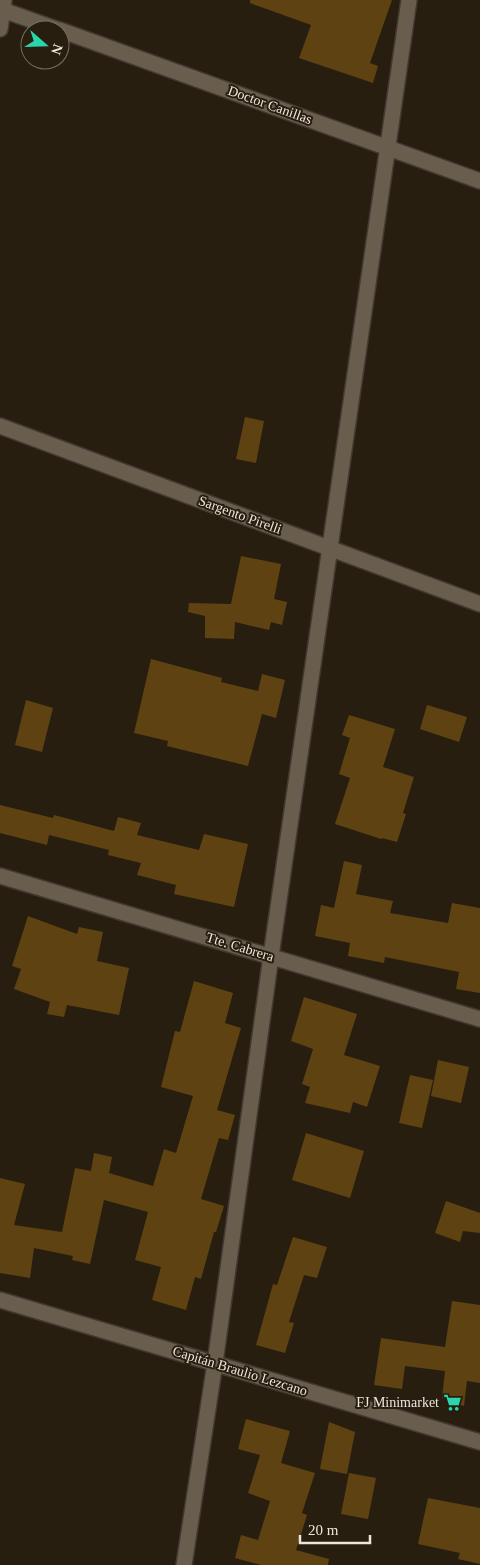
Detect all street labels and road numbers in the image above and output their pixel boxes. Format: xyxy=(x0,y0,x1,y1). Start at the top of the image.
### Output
street label: Doctor Canillas xyxy=(226,83,314,127)
street label: Sargento Pirelli xyxy=(196,493,284,537)
street label: Tte. Cabrera xyxy=(204,930,276,965)
street label: Capitán Braulio Lezcano xyxy=(171,1343,309,1399)

